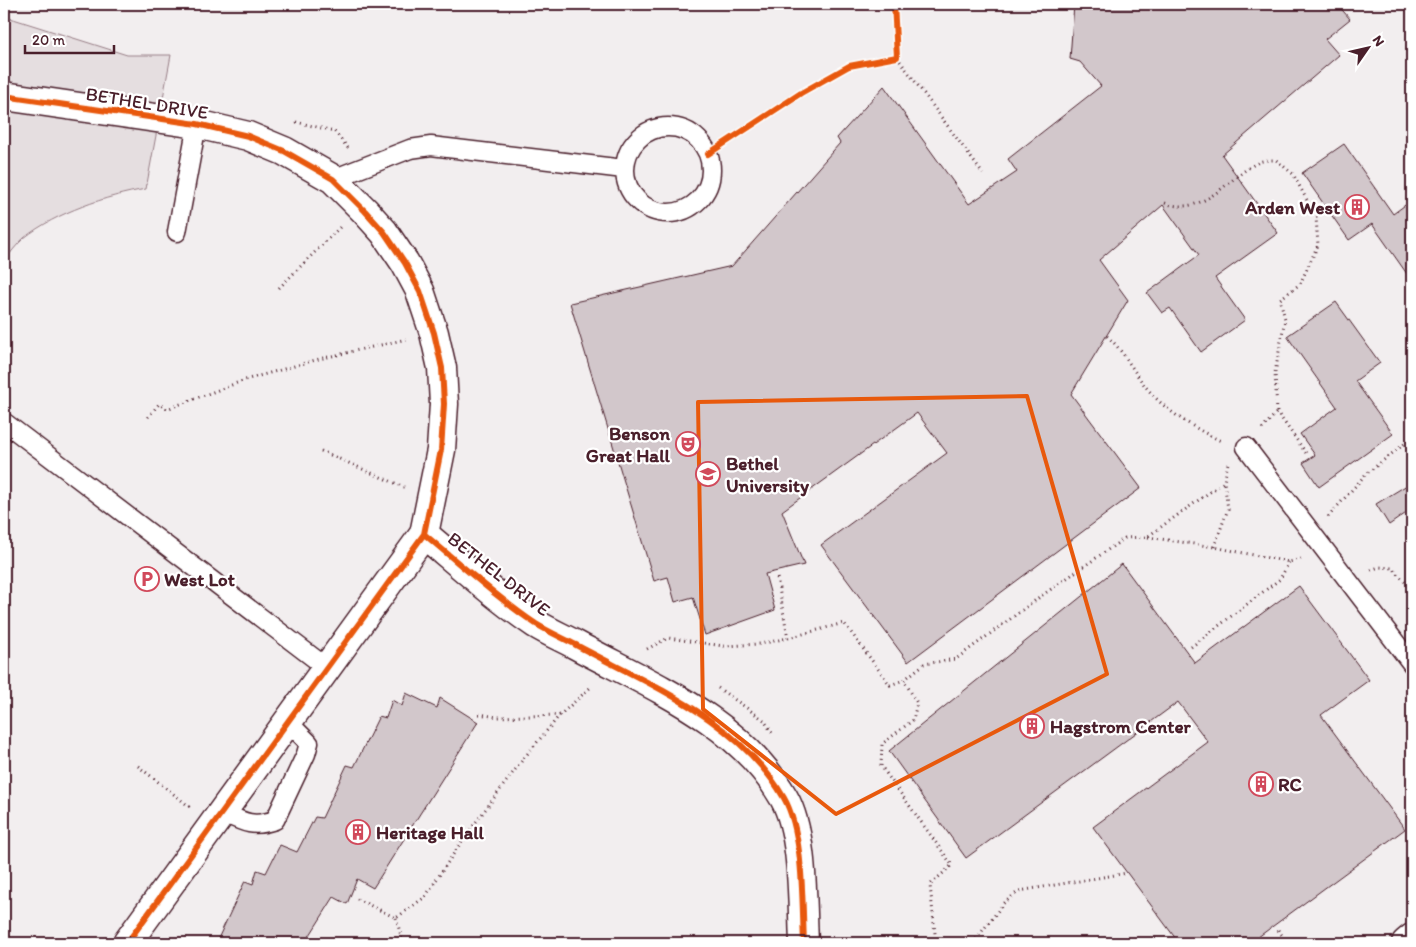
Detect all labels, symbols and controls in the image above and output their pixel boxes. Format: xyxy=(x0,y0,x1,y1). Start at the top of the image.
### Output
scale bar xyxy=(25,22,114,54)
north arrow xyxy=(1344,22,1394,72)
text: 20 m xyxy=(32,31,66,49)
text: N xyxy=(1369,32,1388,50)
street label: BETHEL DRIVE xyxy=(84,82,210,124)
building icon: Arden West xyxy=(1344,194,1370,220)
place label: Arden West xyxy=(1244,196,1341,219)
place label: Benson Great Hall xyxy=(586,422,671,467)
theatre icon: Benson Great Hall xyxy=(675,431,701,457)
place label: Bethel University xyxy=(726,452,810,497)
school or university icon: Bethel University xyxy=(695,461,721,487)
street label: BETHEL DRIVE xyxy=(443,527,555,621)
parking icon: West Lot xyxy=(134,566,160,592)
place label: West Lot xyxy=(164,568,235,591)
building icon: Hagstrom Center xyxy=(1019,713,1045,739)
place label: Hagstrom Center xyxy=(1050,715,1192,738)
building icon: RC xyxy=(1248,771,1274,797)
place label: RC xyxy=(1278,773,1302,796)
building icon: Heritage Hall xyxy=(345,819,371,845)
place label: Heritage Hall xyxy=(376,821,485,844)

